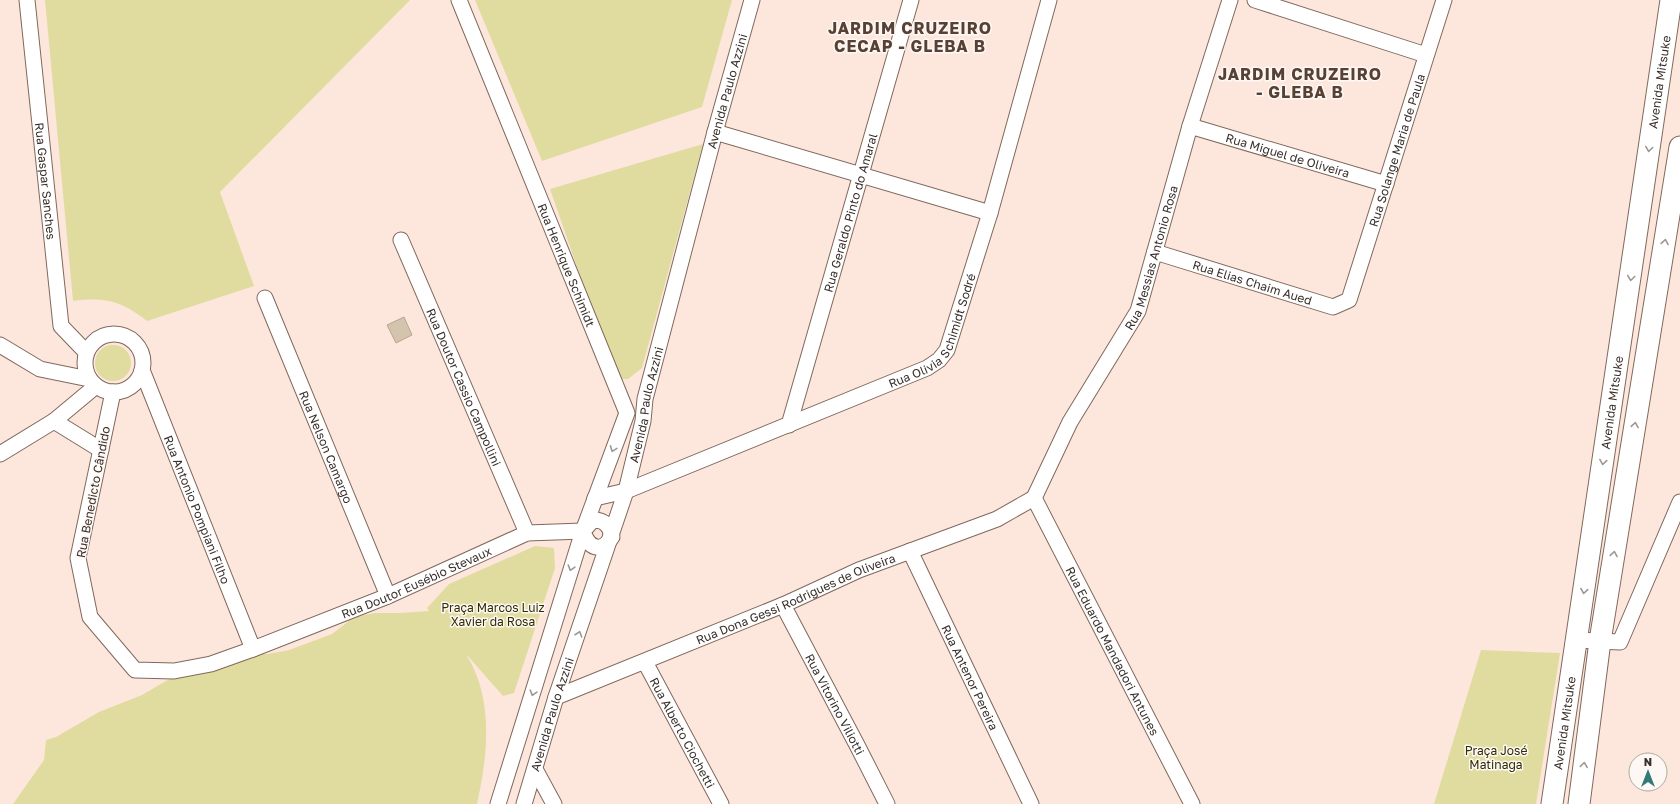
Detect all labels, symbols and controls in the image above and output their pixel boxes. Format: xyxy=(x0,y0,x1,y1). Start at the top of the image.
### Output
district label: JARDIM CRUZEIRO CECAP - GLEBA B xyxy=(828,18,992,56)
street label: Avenida Paulo Azzini xyxy=(703,32,750,150)
street label: Avenida Mitsuke xyxy=(1645,34,1673,130)
district label: JARDIM CRUZEIRO - GLEBA B xyxy=(1218,64,1382,102)
street label: Rua Solange Maria de Paula xyxy=(1365,72,1428,229)
street label: Rua Gaspar Sanches xyxy=(32,122,59,240)
street label: Rua Miguel de Oliveira xyxy=(1224,130,1351,180)
street label: Rua Geraldo Pinto do Amaral xyxy=(820,131,880,294)
one-way arrow xyxy=(1645,146,1654,153)
street label: Rua Messias Antonio Rosa xyxy=(1121,184,1180,333)
street label: Rua Henrique Schimidt xyxy=(535,201,599,329)
one-way arrow xyxy=(1660,239,1669,245)
street label: Rua Elias Chaim Aued xyxy=(1191,257,1314,308)
street label: Rua Olivia Schimidt Sodré xyxy=(886,271,978,391)
one-way arrow xyxy=(1627,275,1636,281)
street label: Rua Doutor Cassio Campollini xyxy=(424,306,505,468)
street label: Avenida Paulo Azzini xyxy=(626,345,666,464)
street label: Avenida Mitsuke xyxy=(1597,355,1626,450)
street label: Rua Nelson Camargo xyxy=(297,388,356,505)
one-way arrow xyxy=(1630,422,1639,428)
street label: Rua Benedicto Cândido xyxy=(73,425,113,559)
street label: Rua Antonio Pompiani Filho xyxy=(161,433,234,586)
one-way arrow xyxy=(610,446,618,453)
one-way arrow xyxy=(1599,459,1608,465)
street label: Rua Doutor Eusébio Stevaux xyxy=(339,543,494,621)
street label: Rua Dona Gessi Rodrigues de Oliveira xyxy=(694,550,897,647)
one-way arrow xyxy=(1609,550,1618,557)
street label: Rua Eduardo Mandadori Antunes xyxy=(1063,564,1163,738)
one-way arrow xyxy=(567,565,576,572)
one-way arrow xyxy=(1580,588,1589,594)
park label: Praça Marcos Luiz Xavier da Rosa xyxy=(441,600,545,629)
street label: Rua Antenor Pereira xyxy=(939,622,1002,732)
one-way arrow xyxy=(574,630,582,637)
street label: Rua Vitorino Viliotti xyxy=(803,651,868,757)
street label: Avenida Paulo Azzini xyxy=(527,655,577,773)
street label: Rua Alberto Ciochetti xyxy=(647,675,718,790)
street label: Avenida Mitsuke xyxy=(1550,675,1578,771)
one-way arrow xyxy=(529,689,538,696)
park label: Praça José Matinaga xyxy=(1465,743,1527,772)
north arrow xyxy=(1628,752,1668,792)
text: N xyxy=(1644,755,1652,768)
one-way arrow xyxy=(1579,762,1588,768)

